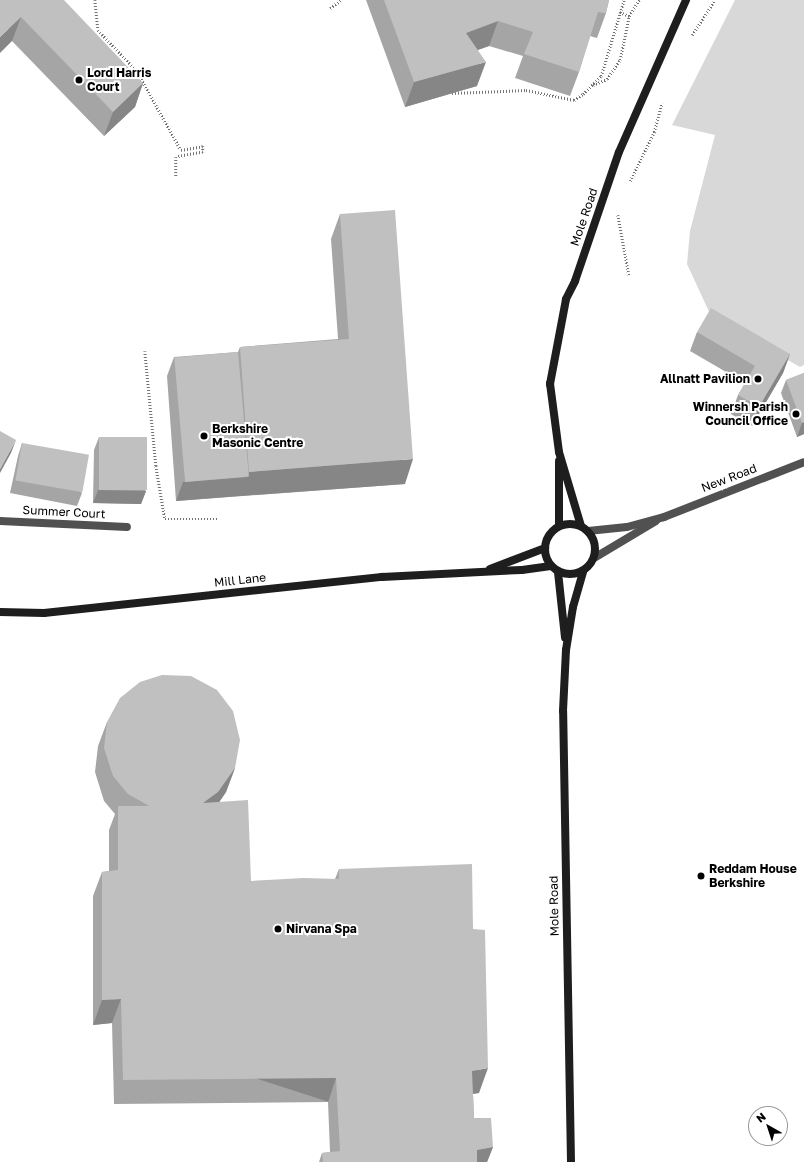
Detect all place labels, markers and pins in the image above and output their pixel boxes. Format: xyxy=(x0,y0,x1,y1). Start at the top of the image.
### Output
place label: Lord Harris Court xyxy=(87,66,151,94)
marker: Lord Harris Court xyxy=(74,75,84,85)
place label: Allnatt Pavilion xyxy=(660,372,750,386)
marker: Allnatt Pavilion xyxy=(753,374,763,384)
place label: Winnersh Parish Council Office xyxy=(693,400,788,428)
marker: Winnersh Parish Council Office xyxy=(791,409,801,419)
place label: Berkshire Masonic Centre xyxy=(212,422,303,450)
marker: Berkshire Masonic Centre xyxy=(199,431,209,441)
place label: Reddam House Berkshire xyxy=(709,862,797,890)
marker: Reddam House Berkshire xyxy=(696,871,706,881)
place label: Nirvana Spa xyxy=(286,922,357,936)
marker: Nirvana Spa xyxy=(273,924,283,934)

